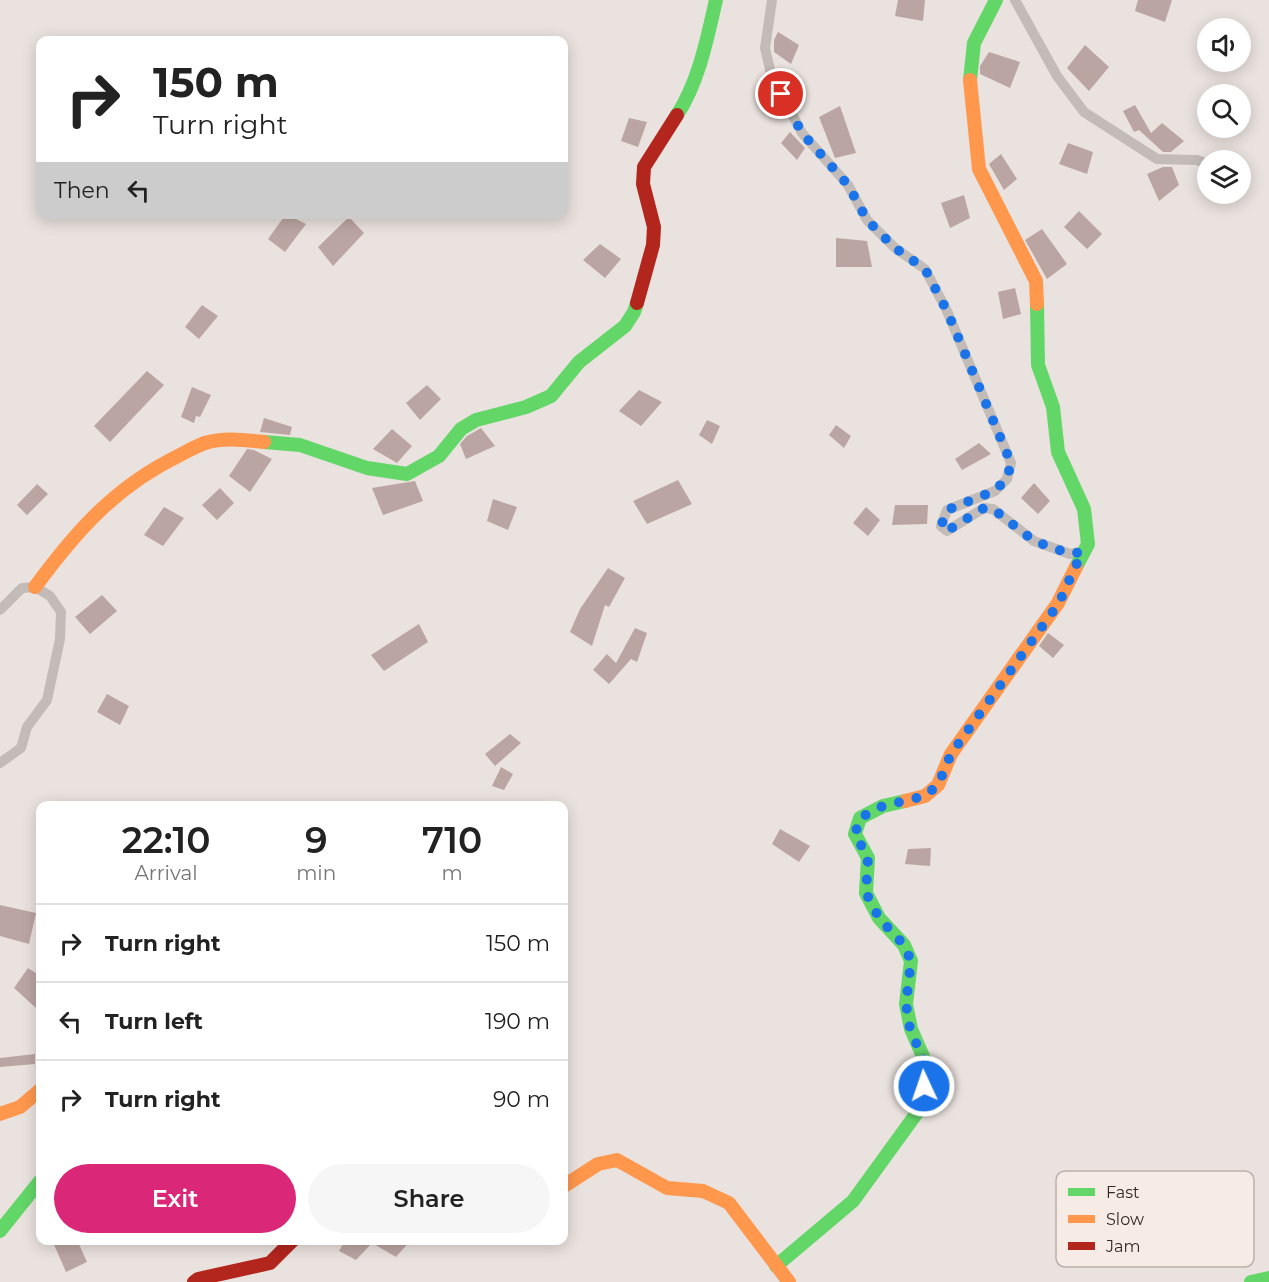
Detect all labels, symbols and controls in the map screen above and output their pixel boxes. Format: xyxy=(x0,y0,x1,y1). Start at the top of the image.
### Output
map controls xyxy=(1197,18,1251,204)
button: sound xyxy=(1197,18,1251,72)
text: 150 m xyxy=(153,56,279,108)
icon: right xyxy=(54,60,132,138)
pin xyxy=(755,68,806,119)
icon: arrive xyxy=(764,77,797,110)
button: search xyxy=(1197,84,1251,138)
text: Turn right xyxy=(153,108,288,141)
button: layers xyxy=(1197,150,1251,204)
icon: left xyxy=(122,174,155,207)
text: Then xyxy=(54,177,110,204)
text: 22:10 xyxy=(122,818,210,862)
text: 9 xyxy=(305,818,327,862)
text: 710 xyxy=(422,818,482,862)
text: Arrival xyxy=(135,861,198,885)
text: min xyxy=(296,861,336,885)
text: m xyxy=(442,861,463,885)
icon: right xyxy=(54,927,87,960)
text: Turn right xyxy=(105,930,220,957)
text: 150 m xyxy=(486,930,550,957)
icon: left xyxy=(54,1005,87,1038)
text: Turn left xyxy=(105,1008,203,1035)
text: 190 m xyxy=(485,1008,550,1035)
position arrow xyxy=(892,1054,956,1118)
icon: right xyxy=(54,1083,87,1116)
text: Turn right xyxy=(105,1086,220,1113)
text: 90 m xyxy=(493,1086,550,1113)
button: Exit xyxy=(54,1164,296,1233)
button: Share xyxy=(308,1164,550,1233)
legend xyxy=(1056,1171,1254,1267)
text: Fast xyxy=(1106,1183,1140,1202)
text: Slow xyxy=(1106,1210,1144,1229)
text: Jam xyxy=(1105,1237,1140,1256)

